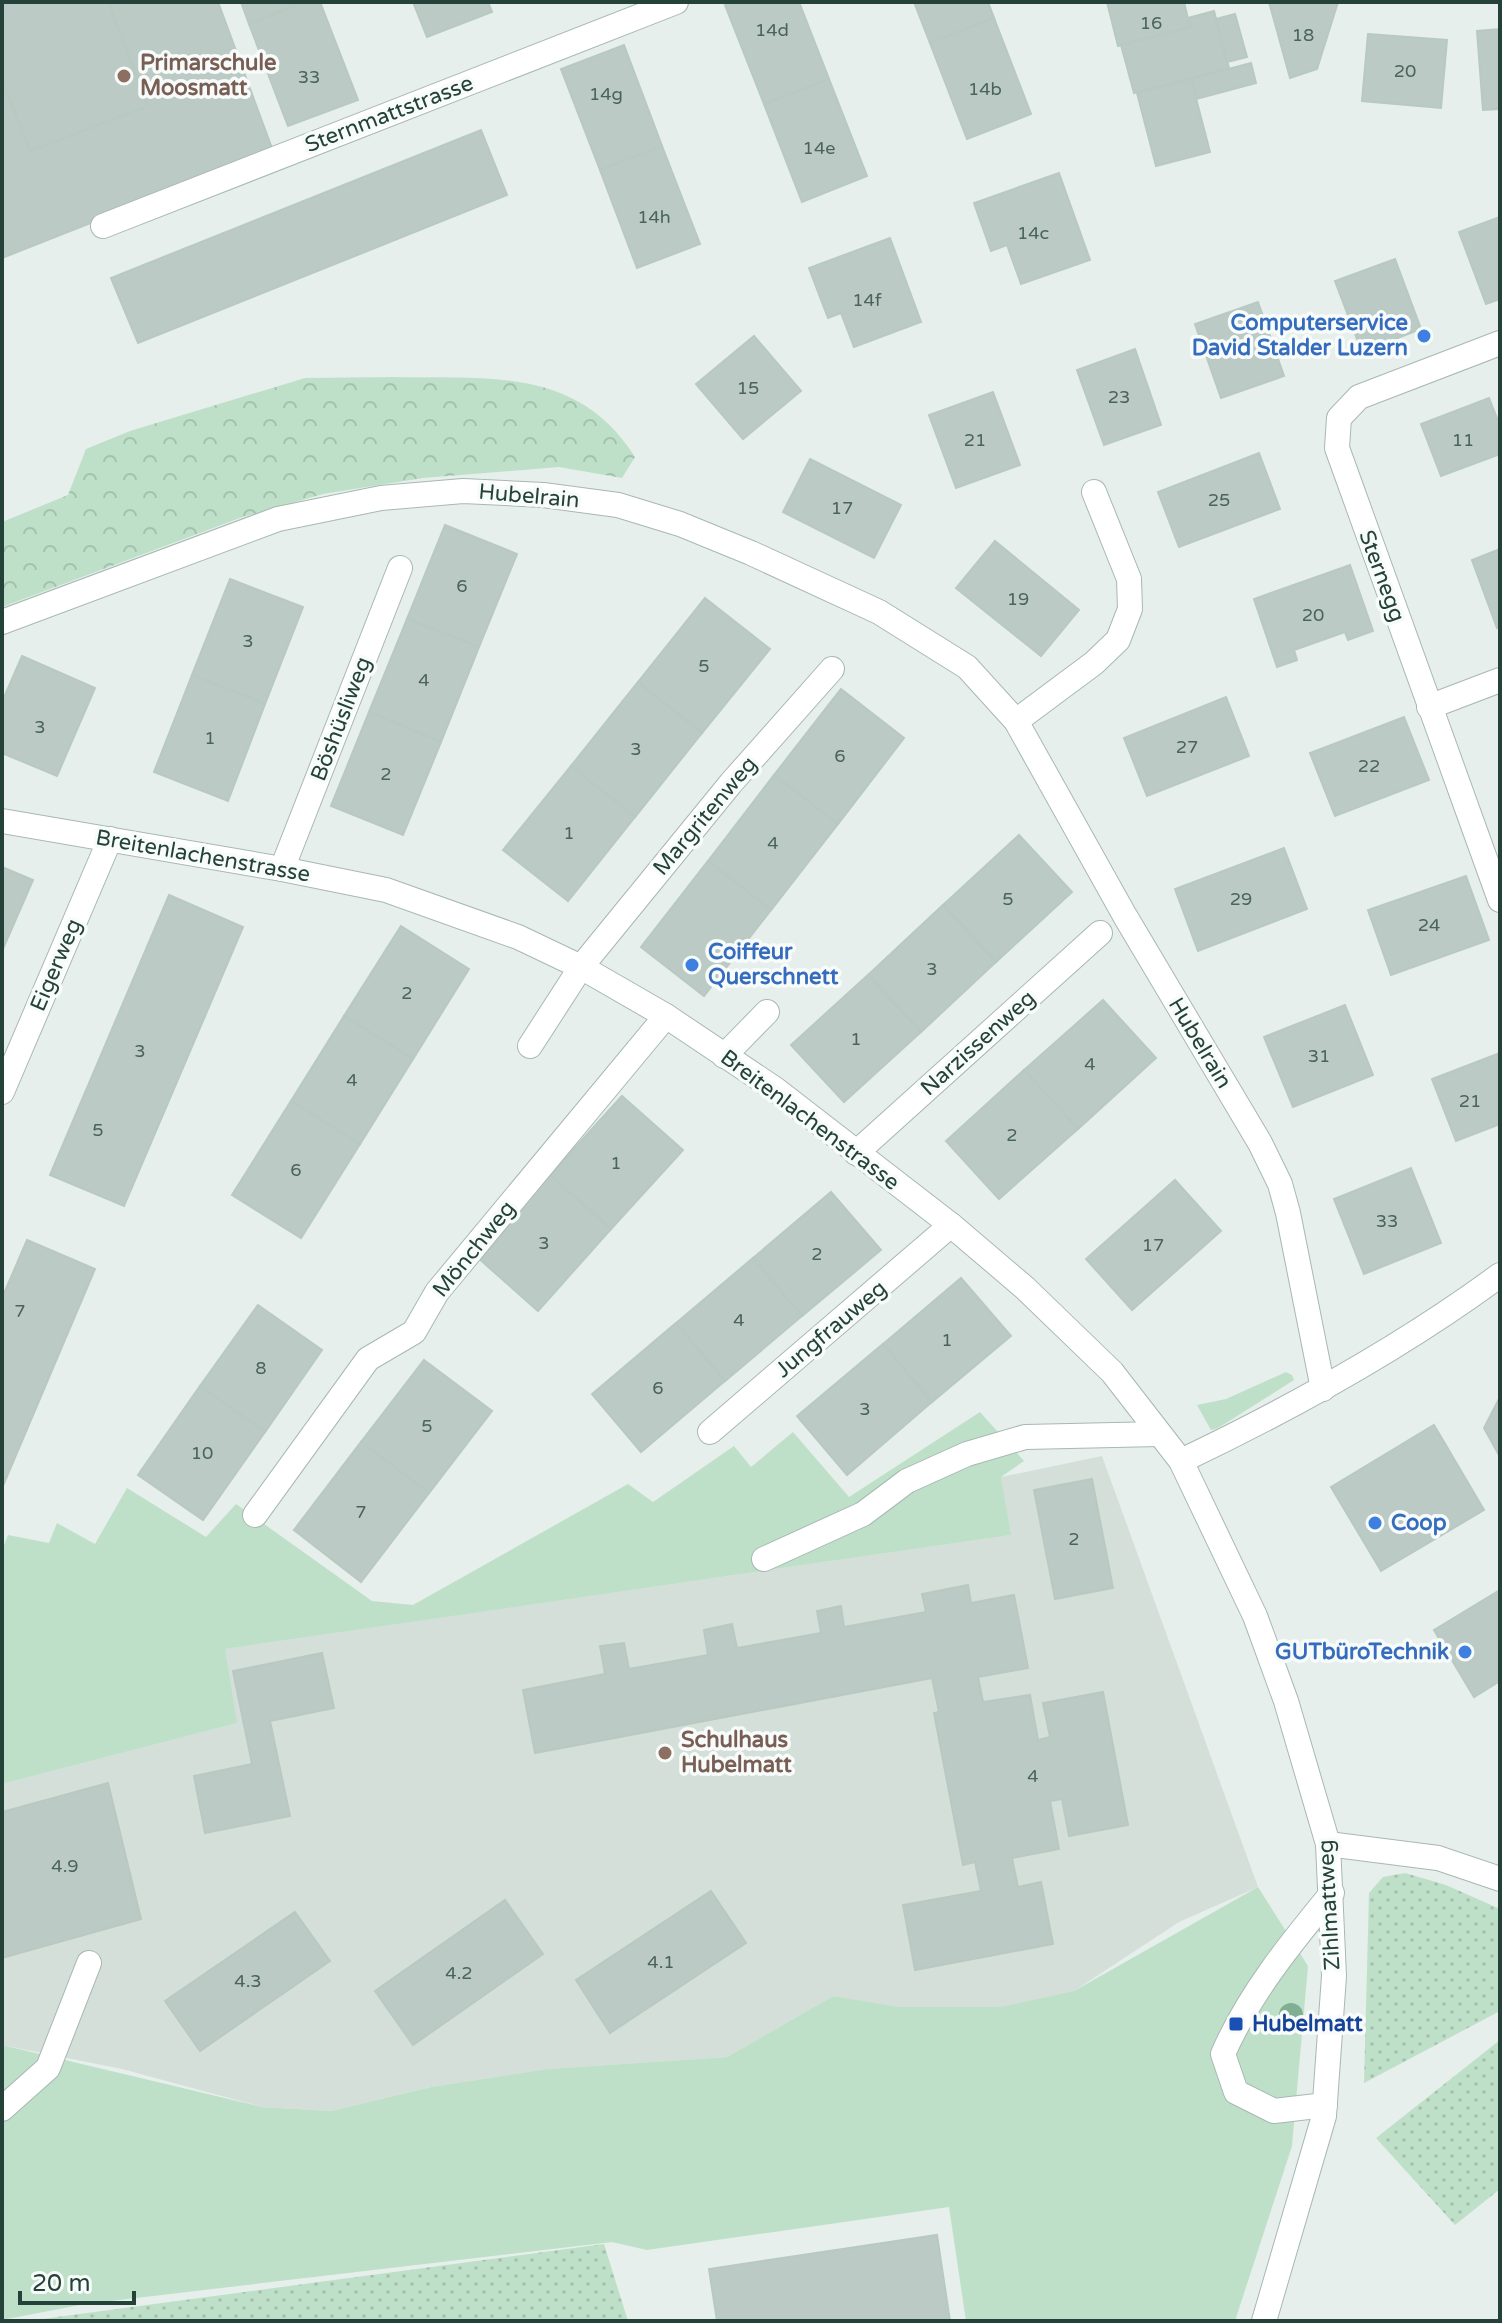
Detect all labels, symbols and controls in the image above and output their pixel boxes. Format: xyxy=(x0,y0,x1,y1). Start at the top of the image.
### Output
house number: 16 xyxy=(1140,12,1162,34)
house number: 14d xyxy=(755,19,789,41)
house number: 18 xyxy=(1292,24,1314,46)
place label: Primarschule Moosmatt xyxy=(140,50,276,101)
house number: 20 xyxy=(1394,60,1416,82)
house number: 33 xyxy=(298,66,320,88)
marker: Primarschule Moosmatt xyxy=(115,67,133,85)
street label: Sternmattstrasse xyxy=(301,70,477,158)
house number: 14b xyxy=(968,78,1002,100)
house number: 14g xyxy=(589,83,623,105)
house number: 14e xyxy=(803,137,835,159)
house number: 14h xyxy=(637,206,671,228)
house number: 14c xyxy=(1017,222,1049,244)
house number: 14f xyxy=(852,289,882,311)
place label: Computerservice David Stalder Luzern xyxy=(1192,310,1408,361)
marker: Computerservice David Stalder Luzern xyxy=(1415,327,1433,345)
house number: 15 xyxy=(737,377,759,399)
house number: 23 xyxy=(1108,386,1130,408)
house number: 21 xyxy=(964,429,986,451)
house number: 11 xyxy=(1452,429,1474,451)
street label: Hubelrain xyxy=(477,479,581,513)
house number: 25 xyxy=(1208,489,1230,511)
house number: 17 xyxy=(831,497,853,519)
street label: Sternegg xyxy=(1353,527,1411,625)
house number: 6 xyxy=(456,575,468,597)
house number: 19 xyxy=(1007,588,1029,610)
house number: 20 xyxy=(1302,604,1324,626)
house number: 3 xyxy=(242,630,254,652)
street label: Böshüsliweg xyxy=(305,653,377,785)
house number: 5 xyxy=(698,655,710,677)
house number: 4 xyxy=(418,669,430,691)
house number: 3 xyxy=(34,716,46,738)
house number: 1 xyxy=(204,727,216,749)
house number: 27 xyxy=(1176,736,1198,758)
house number: 3 xyxy=(630,738,642,760)
house number: 6 xyxy=(834,745,846,767)
street label: Margritenweg xyxy=(648,751,762,881)
house number: 22 xyxy=(1358,755,1380,777)
house number: 2 xyxy=(380,763,392,785)
house number: 1 xyxy=(563,822,575,844)
street label: Breitenlachenstrasse xyxy=(94,824,312,888)
house number: 4 xyxy=(767,832,779,854)
house number: 5 xyxy=(1002,888,1014,910)
house number: 29 xyxy=(1230,888,1252,910)
house number: 24 xyxy=(1418,914,1440,936)
street label: Eigerweg xyxy=(25,915,87,1015)
place label: Coiffeur Querschnett xyxy=(708,939,839,990)
marker: Coiffeur Querschnett xyxy=(683,956,701,974)
house number: 3 xyxy=(926,958,938,980)
house number: 2 xyxy=(401,982,413,1004)
street label: Narzissenweg xyxy=(915,985,1041,1101)
street label: Hubelrain xyxy=(1163,993,1237,1093)
house number: 1 xyxy=(850,1028,862,1050)
house number: 3 xyxy=(134,1040,146,1062)
street label: Breitenlachenstrasse xyxy=(715,1044,905,1196)
house number: 31 xyxy=(1308,1045,1330,1067)
house number: 4 xyxy=(1084,1053,1096,1075)
house number: 4 xyxy=(346,1069,358,1091)
house number: 21 xyxy=(1459,1090,1481,1112)
house number: 5 xyxy=(92,1119,104,1141)
house number: 2 xyxy=(1006,1124,1018,1146)
house number: 1 xyxy=(610,1152,622,1174)
house number: 6 xyxy=(290,1159,302,1181)
street label: Mönchweg xyxy=(427,1196,521,1302)
house number: 33 xyxy=(1376,1210,1398,1232)
house number: 3 xyxy=(538,1232,550,1254)
house number: 17 xyxy=(1142,1234,1164,1256)
house number: 2 xyxy=(811,1243,823,1265)
street label: Jungfrauweg xyxy=(770,1275,892,1383)
house number: 7 xyxy=(14,1300,26,1322)
house number: 4 xyxy=(733,1309,745,1331)
house number: 1 xyxy=(941,1329,953,1351)
house number: 8 xyxy=(255,1357,267,1379)
house number: 6 xyxy=(652,1377,664,1399)
house number: 3 xyxy=(859,1398,871,1420)
house number: 5 xyxy=(421,1415,433,1437)
house number: 10 xyxy=(191,1442,213,1464)
house number: 7 xyxy=(355,1501,367,1523)
place label: Coop xyxy=(1391,1510,1447,1536)
marker: Coop xyxy=(1366,1514,1384,1532)
house number: 2 xyxy=(1068,1528,1080,1550)
place label: GUTbüroTechnik xyxy=(1275,1639,1449,1665)
marker: GUTbüroTechnik xyxy=(1456,1643,1474,1661)
place label: Schulhaus Hubelmatt xyxy=(681,1727,792,1778)
marker: Schulhaus Hubelmatt xyxy=(656,1744,674,1762)
house number: 4 xyxy=(1027,1765,1039,1787)
street label: Zihlmattweg xyxy=(1313,1839,1345,1971)
house number: 4.9 xyxy=(51,1855,79,1877)
house number: 4.1 xyxy=(647,1951,675,1973)
house number: 4.2 xyxy=(445,1962,473,1984)
house number: 4.3 xyxy=(234,1970,262,1992)
place label: Hubelmatt xyxy=(1252,2011,1363,2037)
marker: Hubelmatt xyxy=(1227,2015,1245,2033)
scale bar xyxy=(20,2255,134,2305)
text: 20 m xyxy=(32,2269,90,2298)

